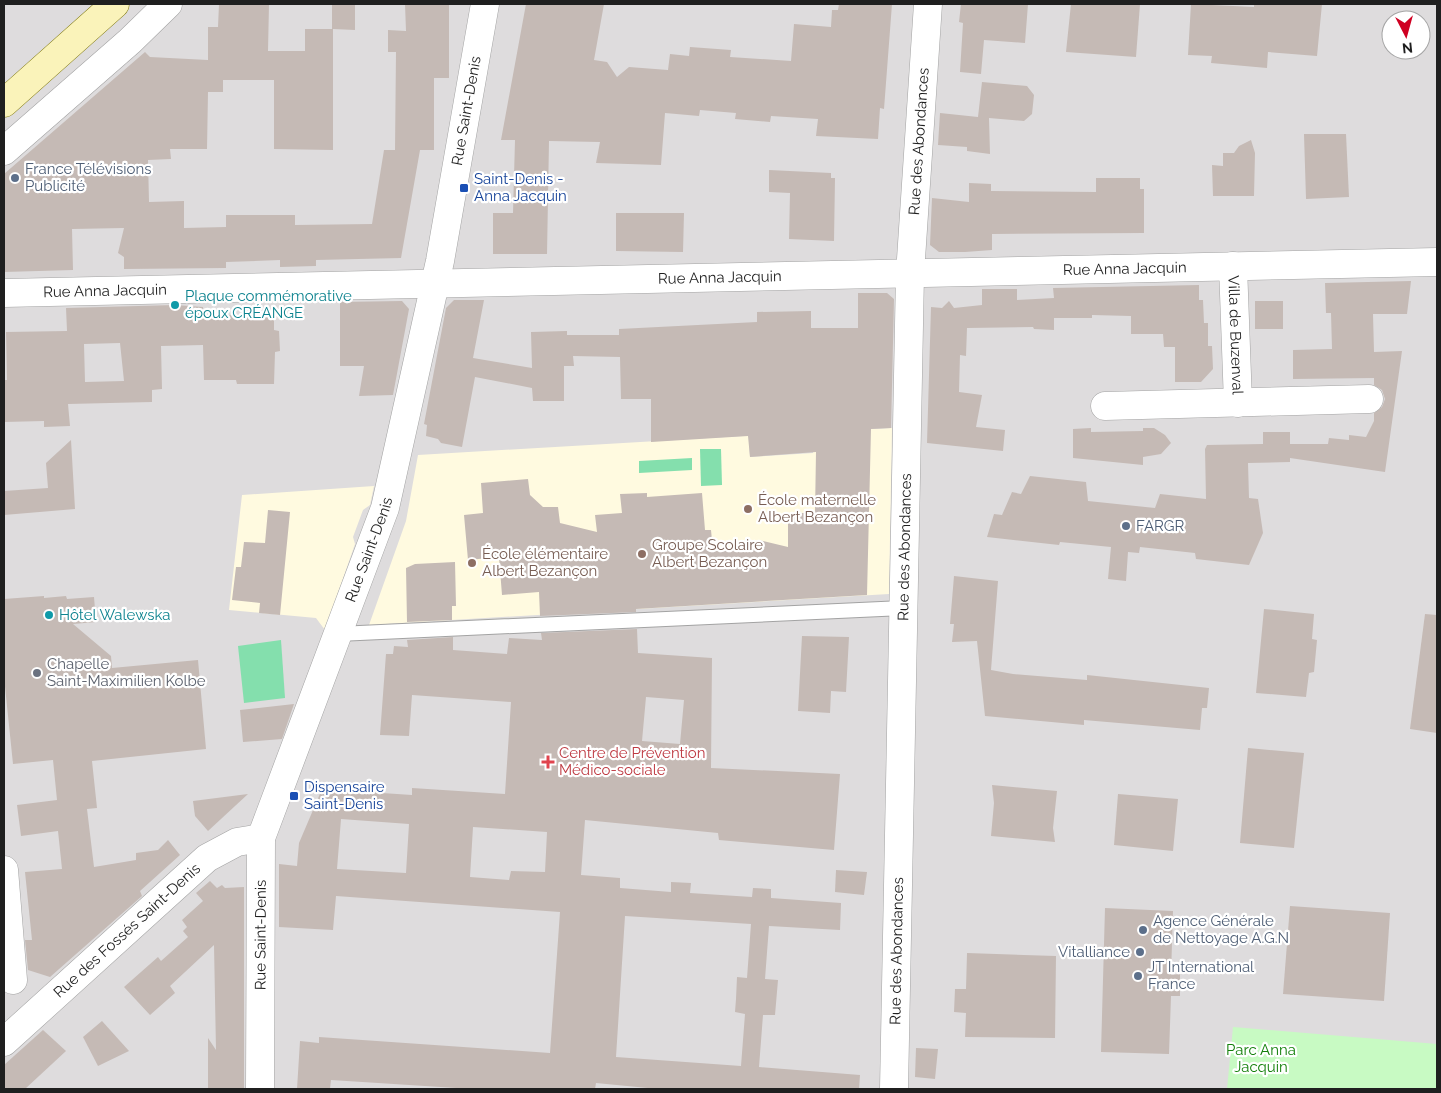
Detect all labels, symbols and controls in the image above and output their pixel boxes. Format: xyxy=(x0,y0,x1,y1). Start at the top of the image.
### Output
north arrow xyxy=(1381,10,1431,60)
text: N xyxy=(1401,39,1414,56)
street label: Rue Saint-Denis xyxy=(448,55,485,167)
street label: Rue des Abondances xyxy=(905,67,933,216)
place label: France Télévisions Publicité xyxy=(25,160,151,195)
place label: Saint-Denis - Anna Jacquin xyxy=(474,170,567,205)
marker: France Télévisions Publicité xyxy=(9,172,21,184)
marker: Saint-Denis - Anna Jacquin xyxy=(458,182,470,194)
street label: Rue Anna Jacquin xyxy=(1063,258,1187,279)
street label: Rue Anna Jacquin xyxy=(658,267,782,288)
street label: Villa de Buzenval xyxy=(1224,275,1247,396)
street label: Rue Anna Jacquin xyxy=(43,280,167,301)
place label: Plaque commémorative époux CRÉANGE xyxy=(185,287,352,322)
marker: Plaque commémorative époux CRÉANGE xyxy=(169,299,181,311)
street label: Rue des Abondances xyxy=(894,473,915,621)
place label: École maternelle Albert Bezançon xyxy=(758,491,876,526)
street label: Rue Saint-Denis xyxy=(341,495,396,605)
marker: École maternelle Albert Bezançon xyxy=(742,503,754,515)
place label: FARGR xyxy=(1136,517,1185,535)
marker: FARGR xyxy=(1120,520,1132,532)
place label: Groupe Scolaire Albert Bezançon xyxy=(652,536,767,571)
place label: École élémentaire Albert Bezançon xyxy=(482,545,608,580)
marker: Groupe Scolaire Albert Bezançon xyxy=(636,548,648,560)
marker: École élémentaire Albert Bezançon xyxy=(466,557,478,569)
place label: Hôtel Walewska xyxy=(59,606,170,624)
marker: Hôtel Walewska xyxy=(43,609,55,621)
place label: Chapelle Saint-Maximilien Kolbe xyxy=(47,655,206,690)
marker: Chapelle Saint-Maximilien Kolbe xyxy=(31,667,43,679)
place label: Centre de Prévention Médico-sociale xyxy=(559,744,706,779)
marker: Centre de Prévention Médico-sociale xyxy=(541,755,555,769)
place label: Dispensaire Saint-Denis xyxy=(304,778,385,813)
marker: Dispensaire Saint-Denis xyxy=(288,790,300,802)
street label: Rue des Fossés Saint-Denis xyxy=(50,860,204,1002)
street label: Rue des Abondances xyxy=(886,877,907,1025)
street label: Rue Saint-Denis xyxy=(251,880,270,990)
place label: Agence Générale de Nettoyage A.G.N xyxy=(1153,912,1289,947)
marker: Agence Générale de Nettoyage A.G.N xyxy=(1137,924,1149,936)
place label: Vitalliance xyxy=(1058,943,1130,961)
marker: Vitalliance xyxy=(1134,946,1146,958)
place label: JT International France xyxy=(1148,958,1255,993)
marker: JT International France xyxy=(1132,970,1144,982)
park label: Parc Anna Jacquin xyxy=(1226,1041,1296,1076)

